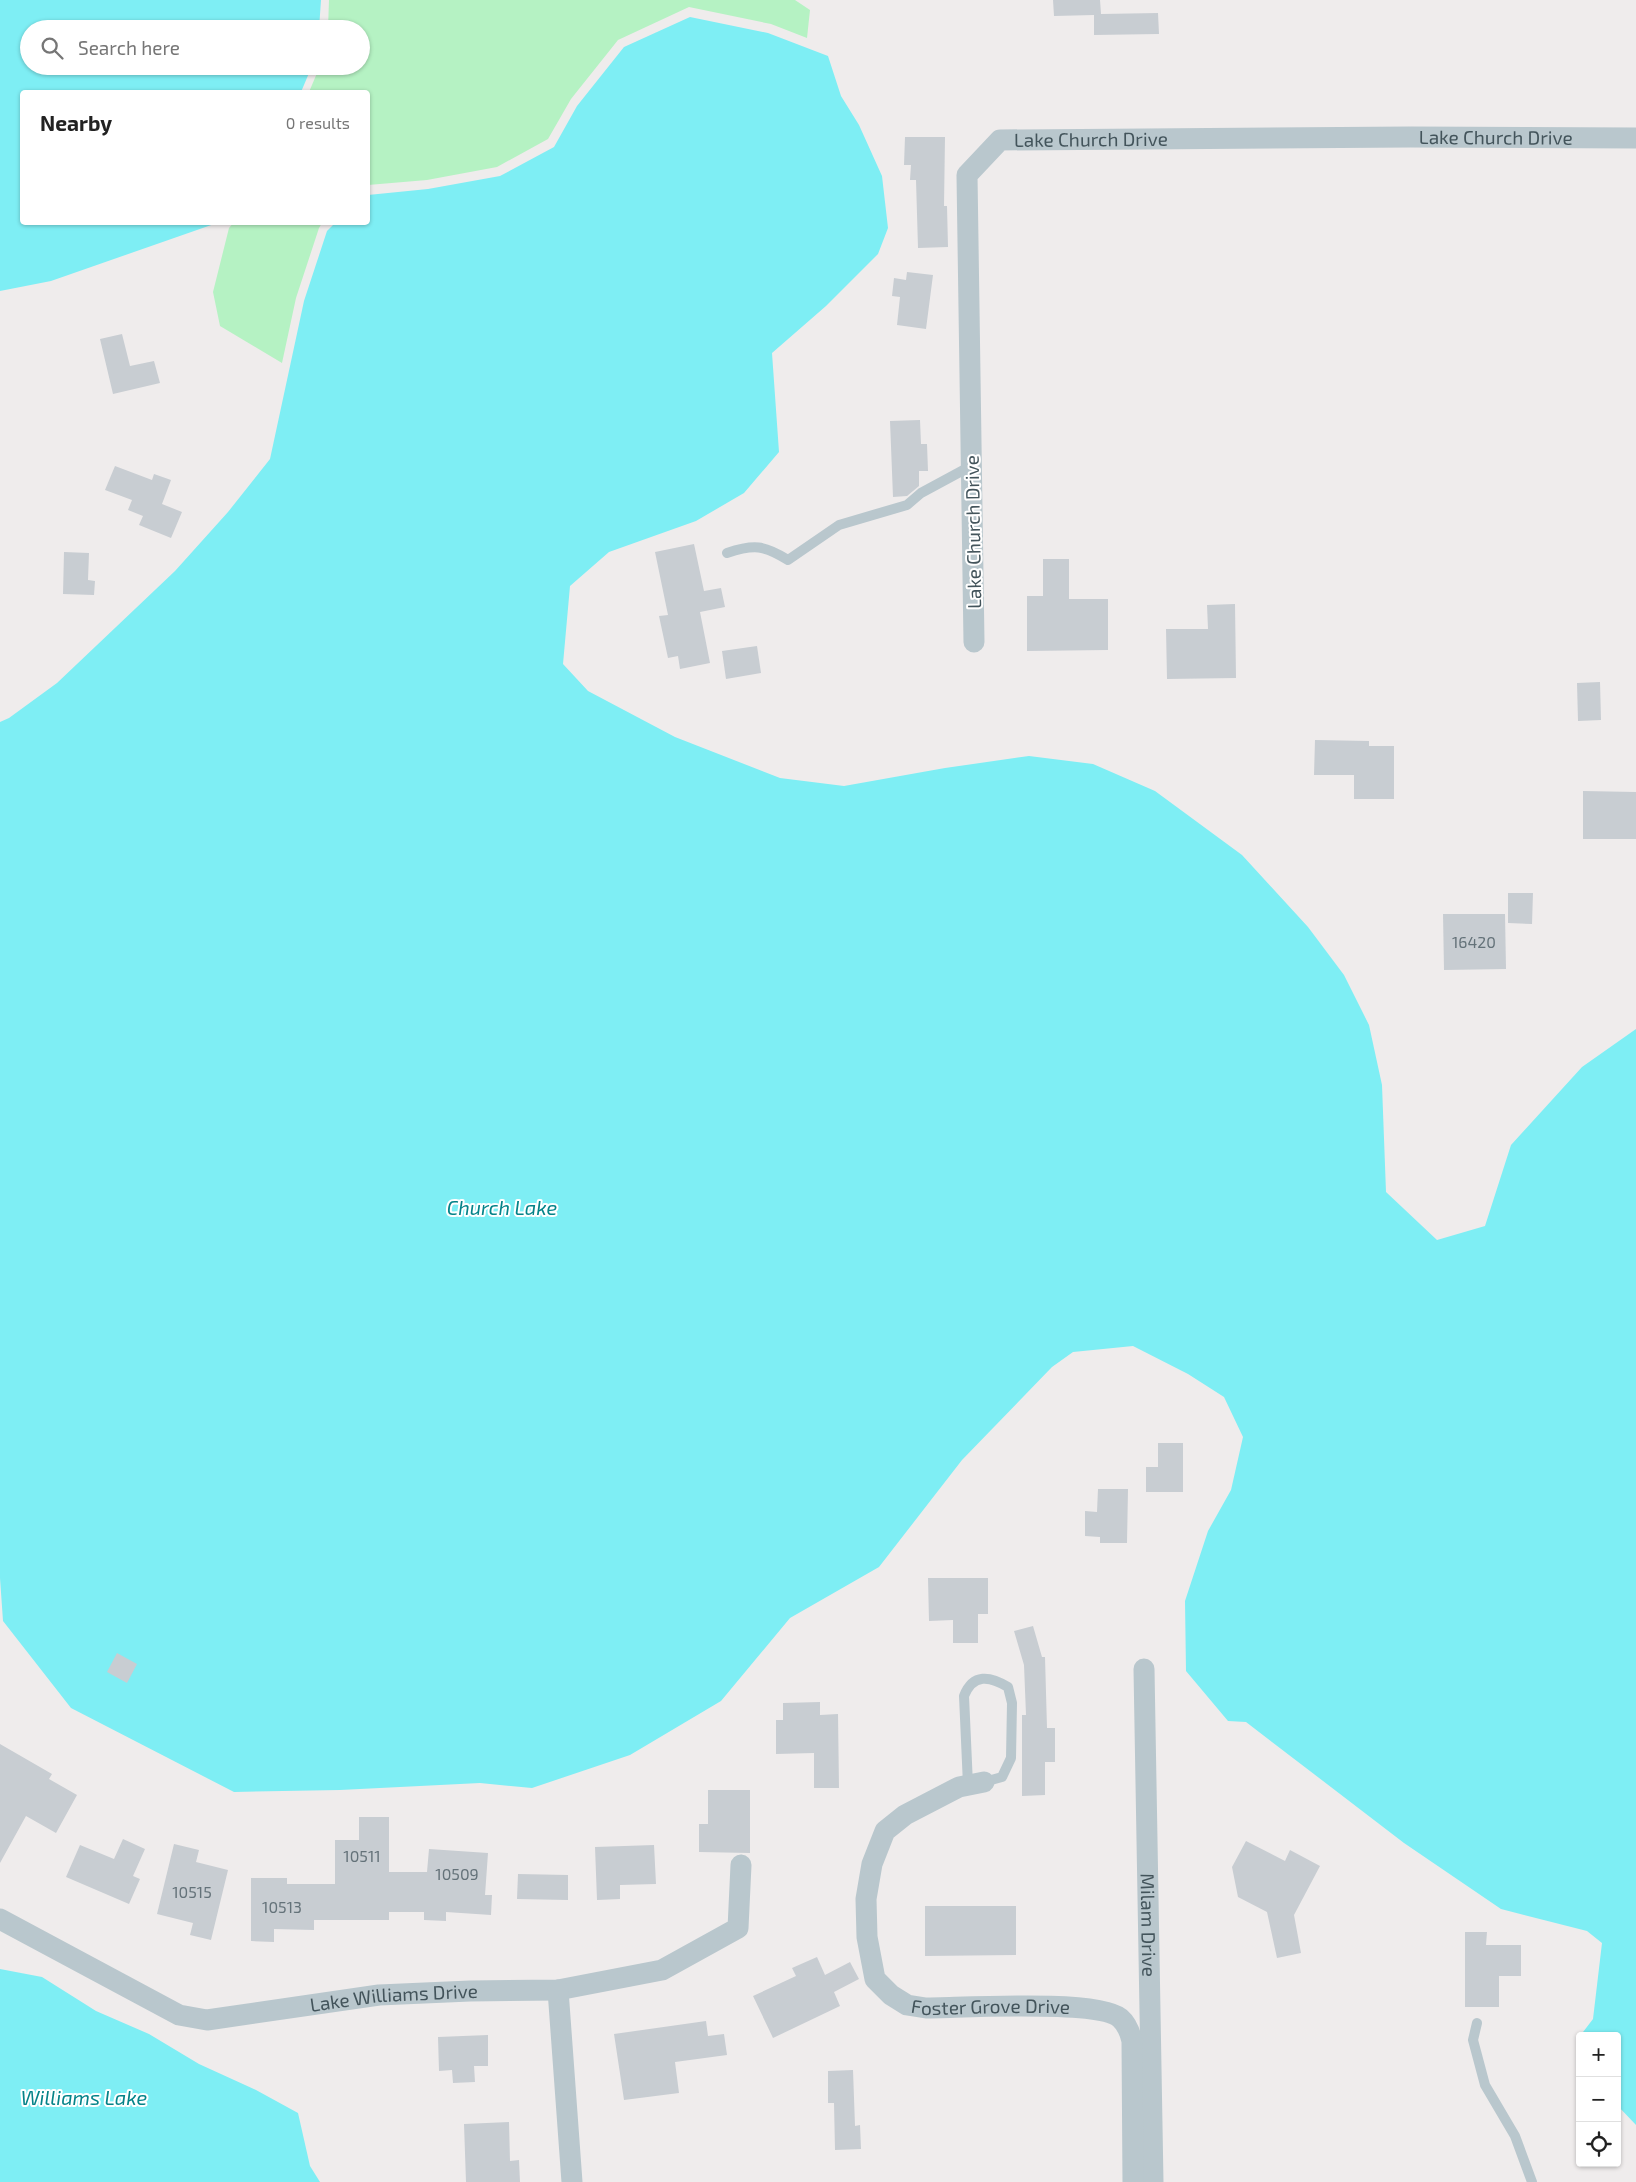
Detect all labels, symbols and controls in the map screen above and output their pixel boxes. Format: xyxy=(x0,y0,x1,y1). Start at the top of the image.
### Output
search box xyxy=(20,20,370,75)
icon: search xyxy=(38,34,66,62)
text: Search here xyxy=(78,36,180,59)
text: Nearby xyxy=(40,110,112,135)
text: 0 results xyxy=(286,113,350,132)
street label: Lake Church Drive xyxy=(1419,125,1573,149)
street label: Lake Church Drive xyxy=(1014,127,1168,151)
street label: Lake Church Drive xyxy=(960,455,985,609)
house number: 16420 xyxy=(1452,932,1496,951)
water label: Church Lake xyxy=(447,1195,557,1219)
house number: 10511 xyxy=(343,1846,381,1865)
house number: 10509 xyxy=(435,1864,479,1883)
street label: Milam Drive xyxy=(1137,1873,1161,1977)
house number: 10515 xyxy=(172,1882,212,1901)
house number: 10513 xyxy=(262,1897,302,1916)
street label: Lake Williams Drive xyxy=(308,1979,478,2016)
street label: Foster Grove Drive xyxy=(910,1994,1071,2019)
map controls xyxy=(1576,2032,1621,2167)
button: + xyxy=(1576,2032,1621,2077)
button: − xyxy=(1576,2077,1621,2122)
water label: Williams Lake xyxy=(21,2085,148,2109)
button: locate xyxy=(1576,2122,1621,2167)

